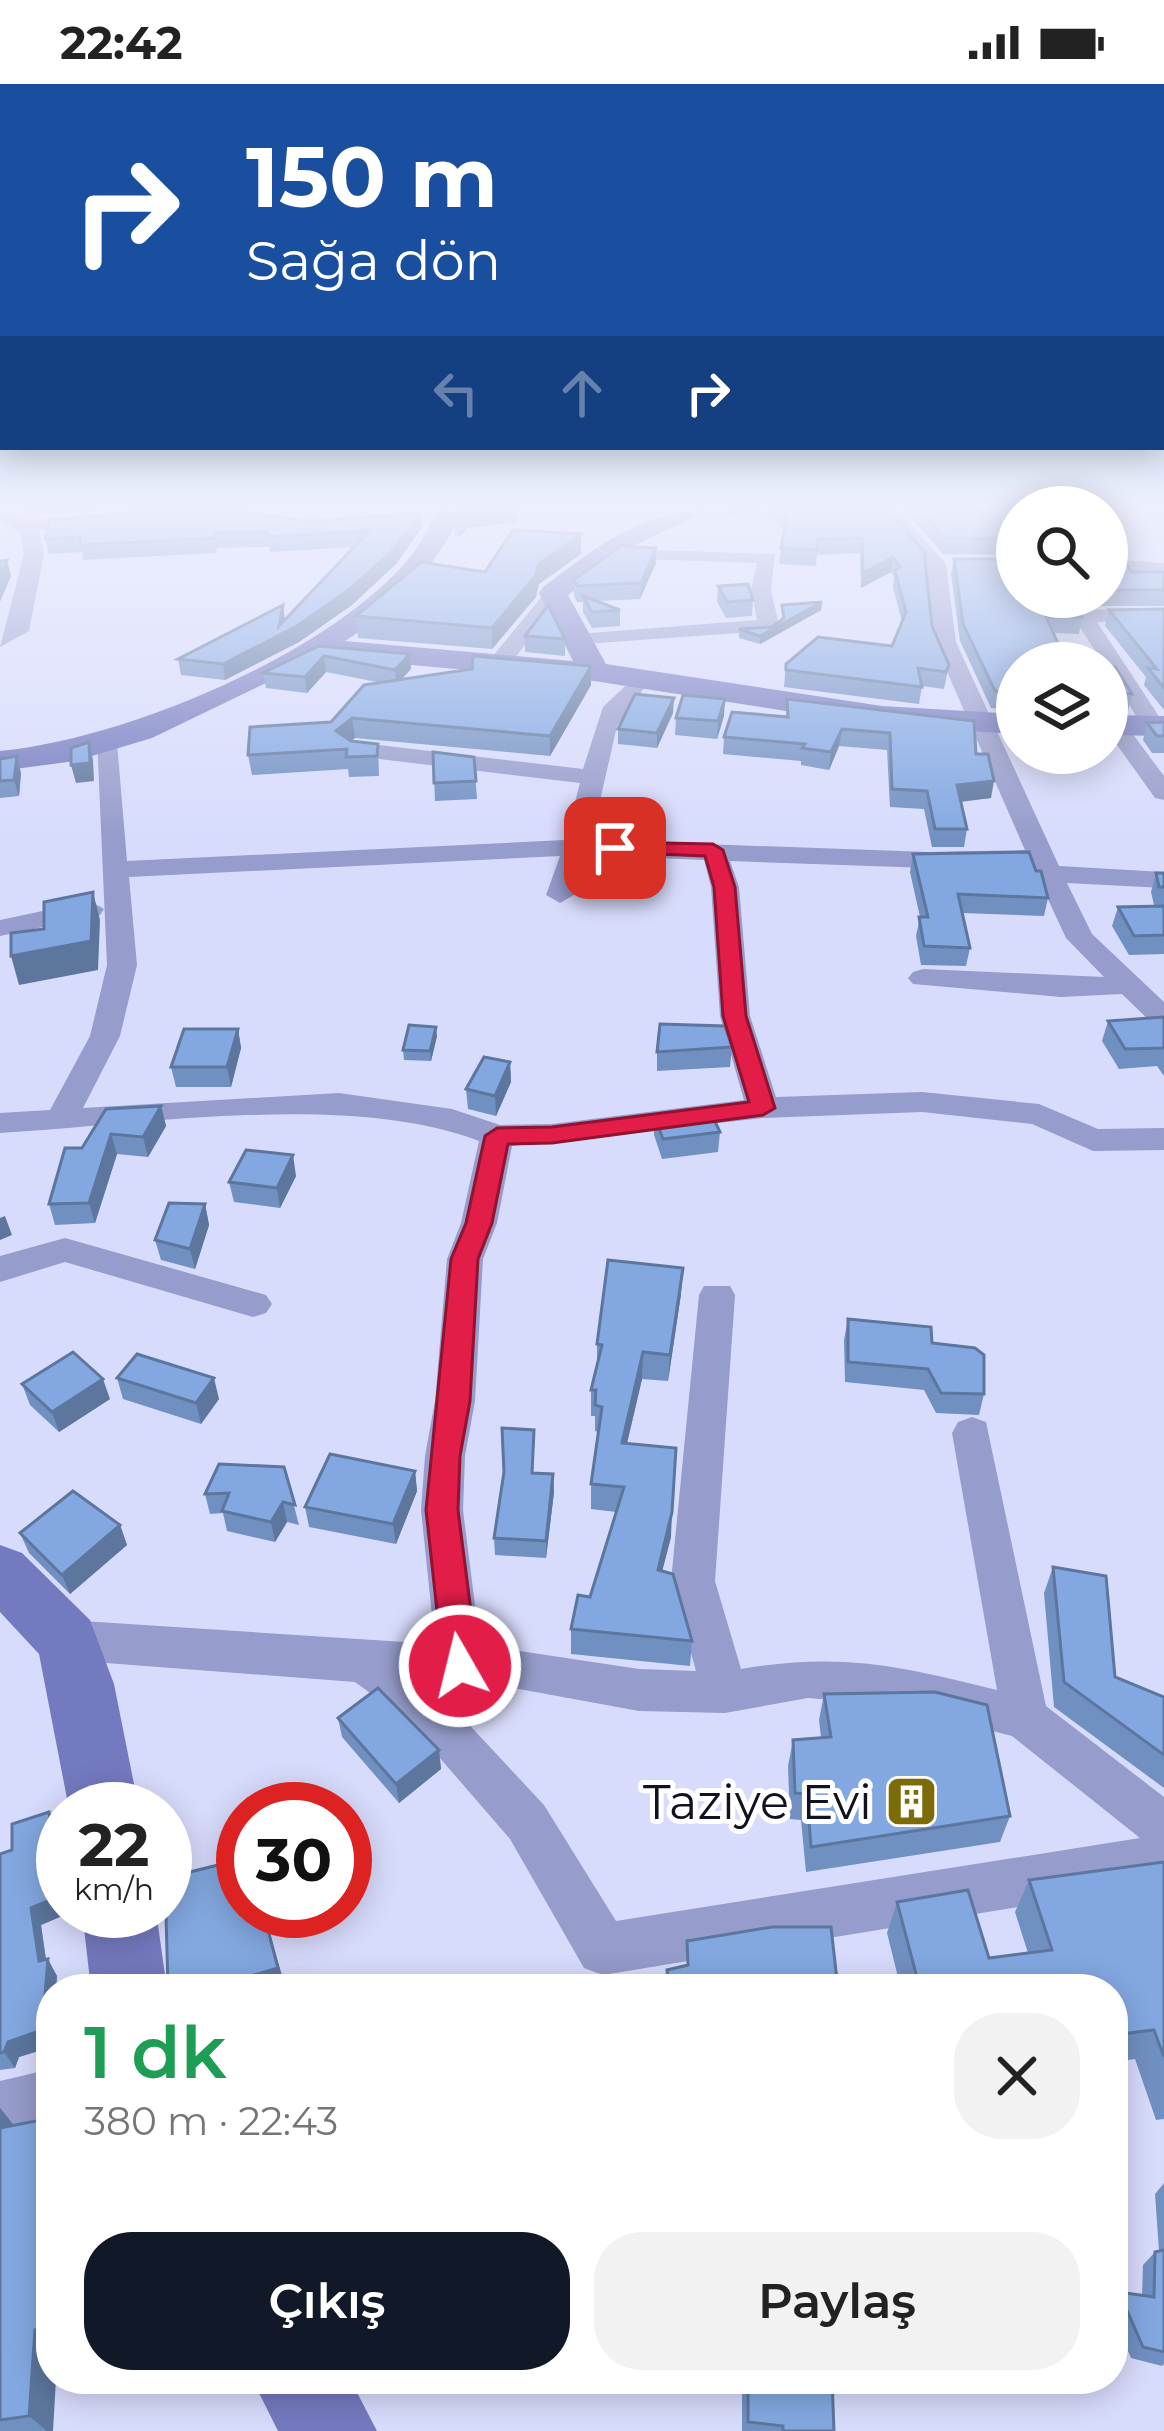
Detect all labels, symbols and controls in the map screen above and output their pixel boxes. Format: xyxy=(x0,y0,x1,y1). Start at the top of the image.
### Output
text: 22:42 xyxy=(60,15,182,70)
text: 150 m xyxy=(246,126,498,228)
icon: right xyxy=(48,132,204,288)
text: Sağa dön xyxy=(246,228,501,294)
icon: left xyxy=(423,360,489,426)
icon: ahead xyxy=(549,360,615,426)
icon: right xyxy=(675,360,741,426)
map controls xyxy=(996,486,1128,774)
button: search xyxy=(996,486,1128,618)
button: layers xyxy=(996,642,1128,774)
pin xyxy=(564,797,666,899)
icon: arrive xyxy=(582,815,648,881)
position arrow xyxy=(397,1603,523,1729)
place label: Taziye Evi xyxy=(643,1773,872,1831)
building icon: Taziye Evi xyxy=(883,1774,939,1830)
speed limit sign: 30 xyxy=(216,1782,372,1938)
text: 22 xyxy=(79,1808,149,1881)
text: km/h xyxy=(74,1871,154,1908)
text: 1 dk xyxy=(84,2008,227,2096)
button: close xyxy=(954,2013,1080,2139)
text: 380 m · 22:43 xyxy=(84,2097,338,2145)
button: Çıkış xyxy=(84,2232,570,2370)
button: Paylaş xyxy=(594,2232,1080,2370)

